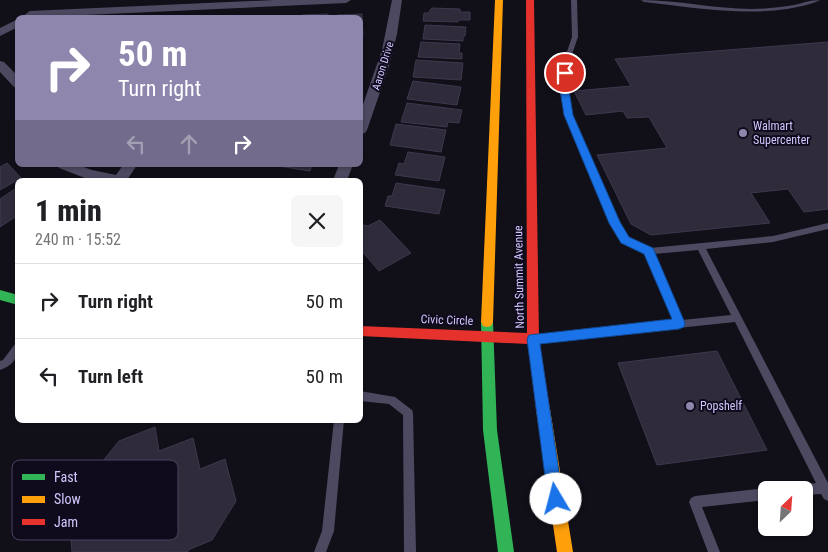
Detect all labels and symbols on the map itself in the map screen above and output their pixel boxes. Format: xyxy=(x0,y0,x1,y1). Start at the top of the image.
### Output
street label: Aaron Drive xyxy=(369,40,397,92)
pin xyxy=(544,52,586,94)
place label: Walmart Supercenter xyxy=(753,119,810,147)
marker: Walmart Supercenter xyxy=(737,127,749,139)
street label: North Summit Avenue xyxy=(511,225,527,329)
street label: Civic Circle xyxy=(420,312,474,328)
place label: Popshelf xyxy=(700,399,742,413)
marker: Popshelf xyxy=(684,400,696,412)
legend xyxy=(12,460,178,540)
text: Fast xyxy=(54,469,78,485)
position arrow xyxy=(529,472,581,524)
north arrow xyxy=(758,481,812,536)
text: Slow xyxy=(54,491,81,507)
text: Jam xyxy=(54,514,78,530)

